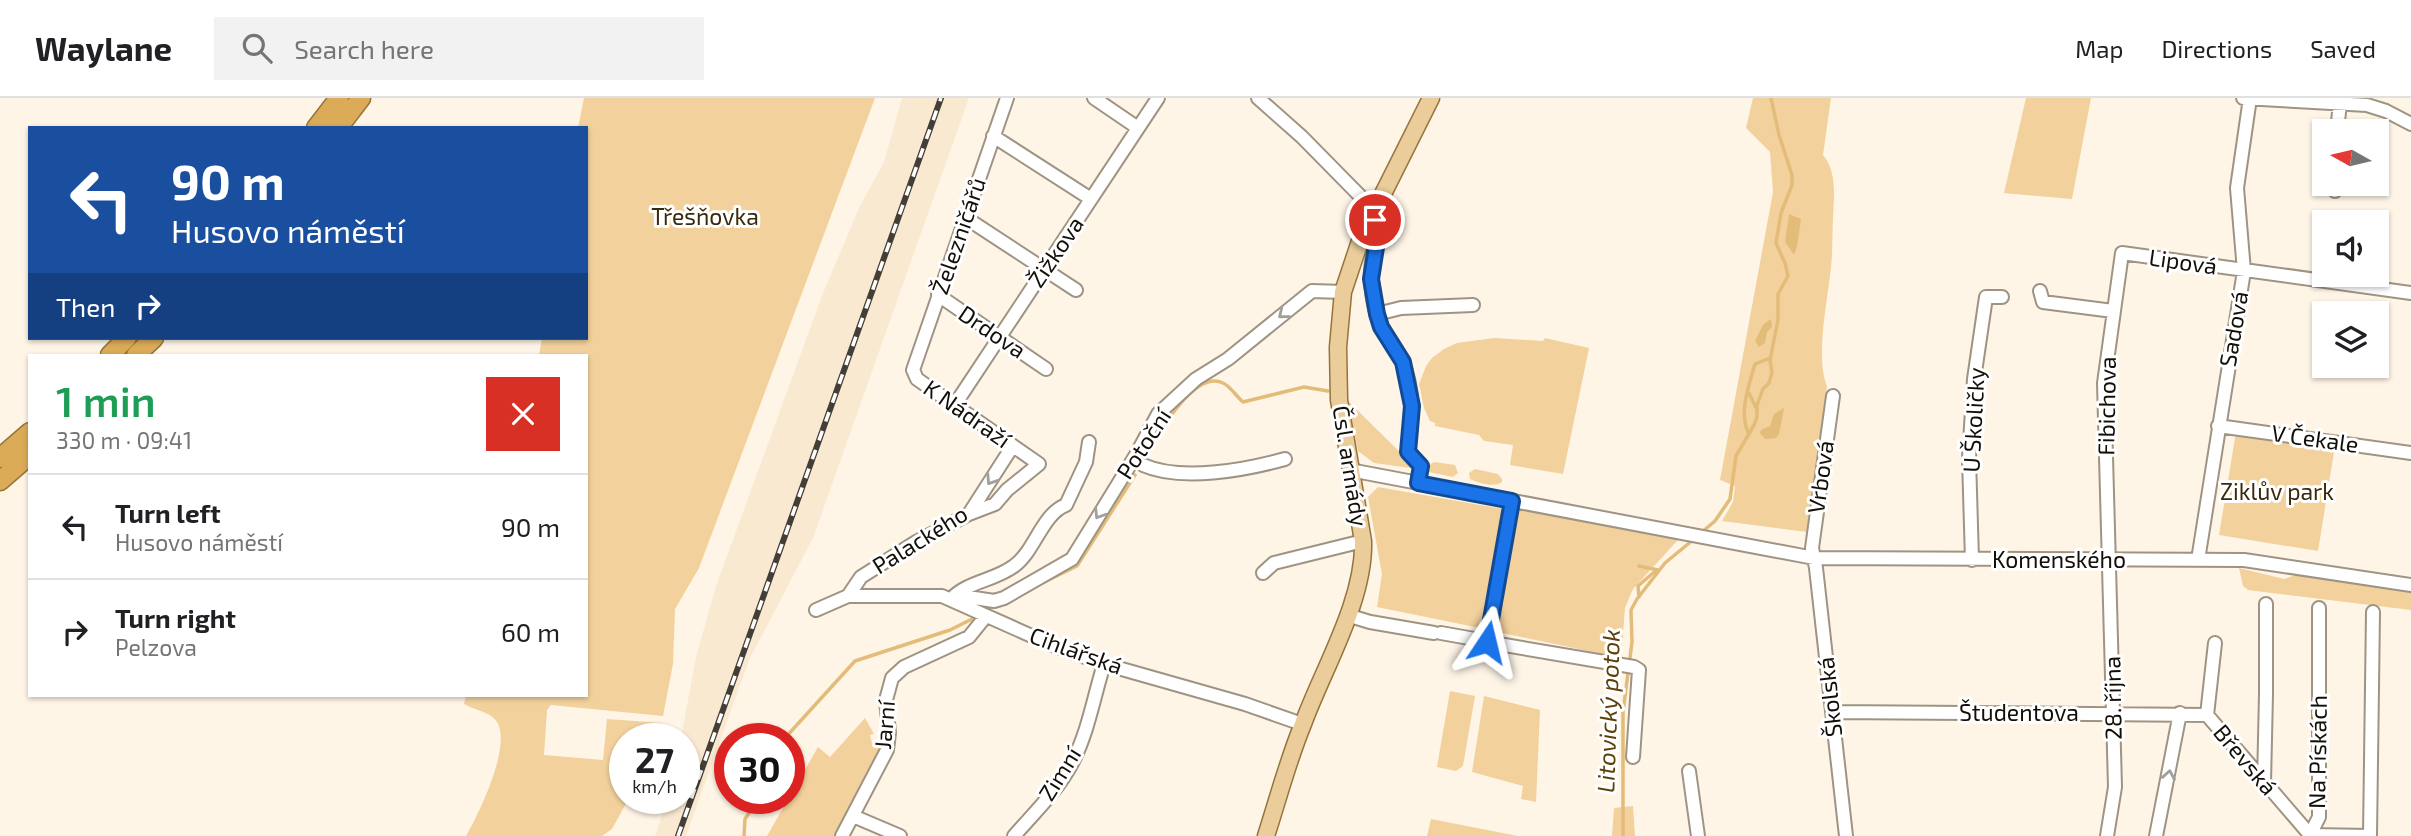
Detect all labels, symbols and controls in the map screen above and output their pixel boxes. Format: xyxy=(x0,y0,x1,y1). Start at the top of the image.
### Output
search box xyxy=(214,17,704,80)
text: Waylane xyxy=(35,28,172,68)
icon: search xyxy=(238,29,276,67)
text: Search here xyxy=(294,33,434,64)
text: Map xyxy=(2075,34,2123,63)
text: Directions xyxy=(2161,34,2272,63)
text: Saved xyxy=(2310,34,2376,63)
north arrow xyxy=(2312,119,2389,196)
map controls xyxy=(2312,119,2389,378)
text: 90 m xyxy=(171,151,285,210)
icon: left xyxy=(56,154,147,245)
street label: Železničářů xyxy=(925,174,991,298)
pin xyxy=(1345,190,1405,250)
icon: arrive xyxy=(1356,201,1394,239)
park label: Třešňovka xyxy=(651,202,759,230)
button: sound xyxy=(2312,210,2389,287)
text: Husovo náměstí xyxy=(171,211,405,249)
street label: Žižkova xyxy=(1021,211,1089,292)
street label: Lipová xyxy=(2147,242,2219,280)
icon: right xyxy=(129,287,167,325)
street label: Sadová xyxy=(2213,289,2253,369)
text: Then xyxy=(56,291,115,322)
street label: Drdova xyxy=(954,299,1032,364)
button: layers xyxy=(2312,301,2389,378)
one-way arrow xyxy=(1279,306,1292,318)
street label: Fibichova xyxy=(2091,356,2121,456)
street label: U Školičky xyxy=(1956,367,1990,473)
street label: K Nádraží xyxy=(919,373,1018,454)
text: 1 min xyxy=(56,375,156,425)
button: close xyxy=(486,377,560,451)
street label: Potoční xyxy=(1110,402,1177,484)
street label: Čsl. armády xyxy=(1328,403,1374,528)
street label: V Čekale xyxy=(2270,418,2360,458)
text: 330 m · 09:41 xyxy=(56,426,192,454)
street label: Vrbová xyxy=(1801,439,1839,515)
one-way arrow xyxy=(986,473,999,486)
park label: Ziklův park xyxy=(2220,477,2334,505)
text: Turn left xyxy=(115,497,221,528)
street label: Palackého xyxy=(867,499,972,579)
one-way arrow xyxy=(1095,506,1108,519)
icon: left xyxy=(56,508,94,546)
text: 90 m xyxy=(501,511,560,542)
text: Husovo náměstí xyxy=(115,528,283,556)
street label: Komenského xyxy=(1992,545,2126,573)
text: Turn right xyxy=(115,602,236,633)
position arrow xyxy=(1450,605,1524,679)
icon: right xyxy=(56,613,94,651)
text: 60 m xyxy=(501,616,560,647)
street label: Cihlářská xyxy=(1026,620,1127,680)
water label: Litovický potok xyxy=(1590,629,1625,793)
text: Pelzova xyxy=(115,633,197,661)
street label: Školská xyxy=(1811,656,1847,738)
street label: 28. října xyxy=(2097,656,2127,740)
street label: Na Pískách xyxy=(2302,695,2332,809)
street label: Jarní xyxy=(868,698,900,750)
street label: Študentova xyxy=(1959,698,2079,726)
street label: Břevská xyxy=(2208,718,2283,800)
speed limit sign: 30 xyxy=(714,723,805,814)
text: 27 xyxy=(635,738,674,780)
street label: Zimní xyxy=(1032,740,1087,805)
one-way arrow xyxy=(2160,769,2175,781)
text: km/h xyxy=(632,775,677,797)

